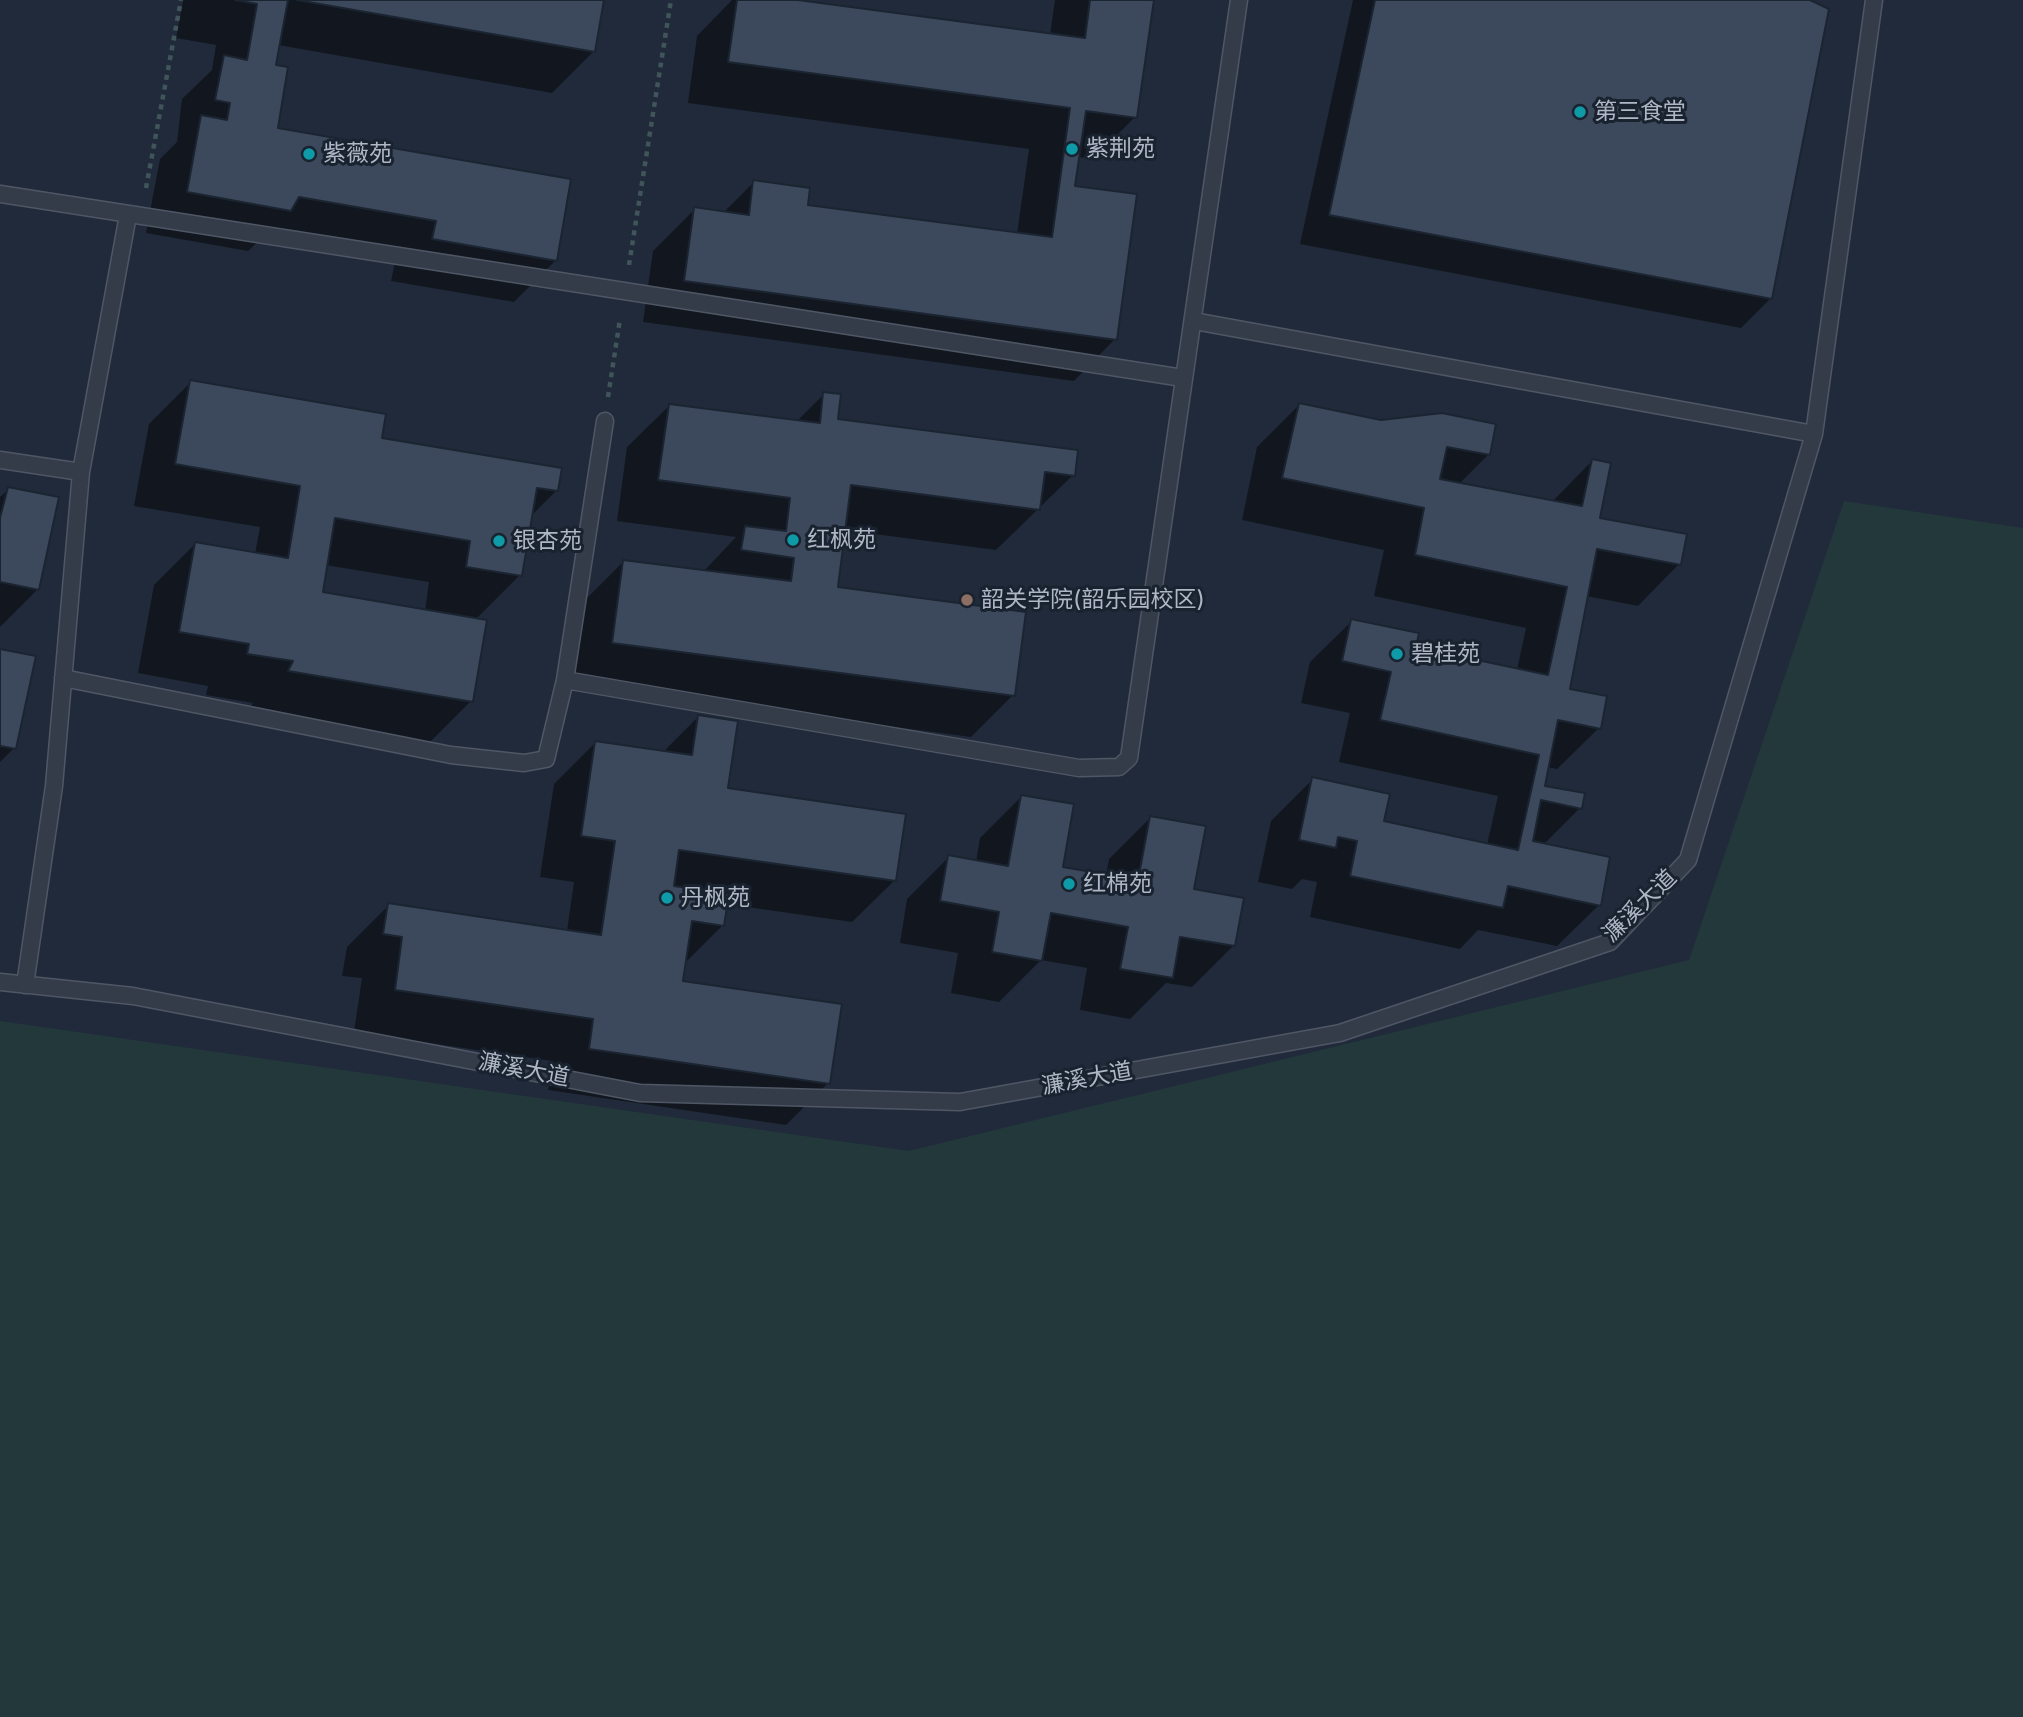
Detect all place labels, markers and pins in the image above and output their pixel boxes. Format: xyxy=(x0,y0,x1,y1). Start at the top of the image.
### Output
place label: 第三食堂 xyxy=(1594,98,1686,126)
marker: 第三食堂 xyxy=(1572,104,1588,120)
place label: 紫荆苑 xyxy=(1086,135,1155,163)
place label: 紫薇苑 xyxy=(323,140,392,168)
marker: 紫荆苑 xyxy=(1064,141,1080,157)
marker: 紫薇苑 xyxy=(301,146,317,162)
place label: 红枫苑 xyxy=(807,526,876,554)
place label: 银杏苑 xyxy=(513,527,582,555)
marker: 红枫苑 xyxy=(785,532,801,548)
marker: 银杏苑 xyxy=(491,533,507,549)
place label: 韶关学院(韶乐园校区) xyxy=(981,586,1205,614)
marker: 韶关学院(韶乐园校区) xyxy=(959,592,975,608)
place label: 碧桂苑 xyxy=(1411,640,1480,668)
marker: 碧桂苑 xyxy=(1389,646,1405,662)
place label: 红棉苑 xyxy=(1083,870,1152,898)
marker: 红棉苑 xyxy=(1061,876,1077,892)
place label: 丹枫苑 xyxy=(681,884,750,912)
marker: 丹枫苑 xyxy=(659,890,675,906)

